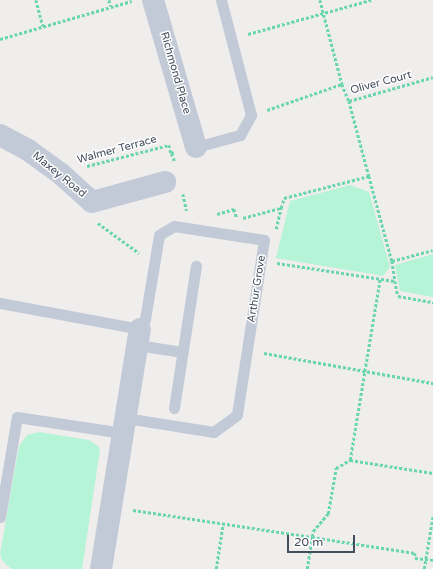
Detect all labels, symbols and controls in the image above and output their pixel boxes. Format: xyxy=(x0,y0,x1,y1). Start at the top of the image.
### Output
street label: Richmond Place xyxy=(157,30,193,116)
street label: Oliver Court xyxy=(349,69,413,97)
street label: Walmer Terrace xyxy=(76,133,158,167)
street label: Maxey Road xyxy=(30,149,88,201)
street label: Arthur Grove xyxy=(245,254,269,324)
scale bar xyxy=(289,527,357,553)
text: 20 m xyxy=(294,535,323,549)

